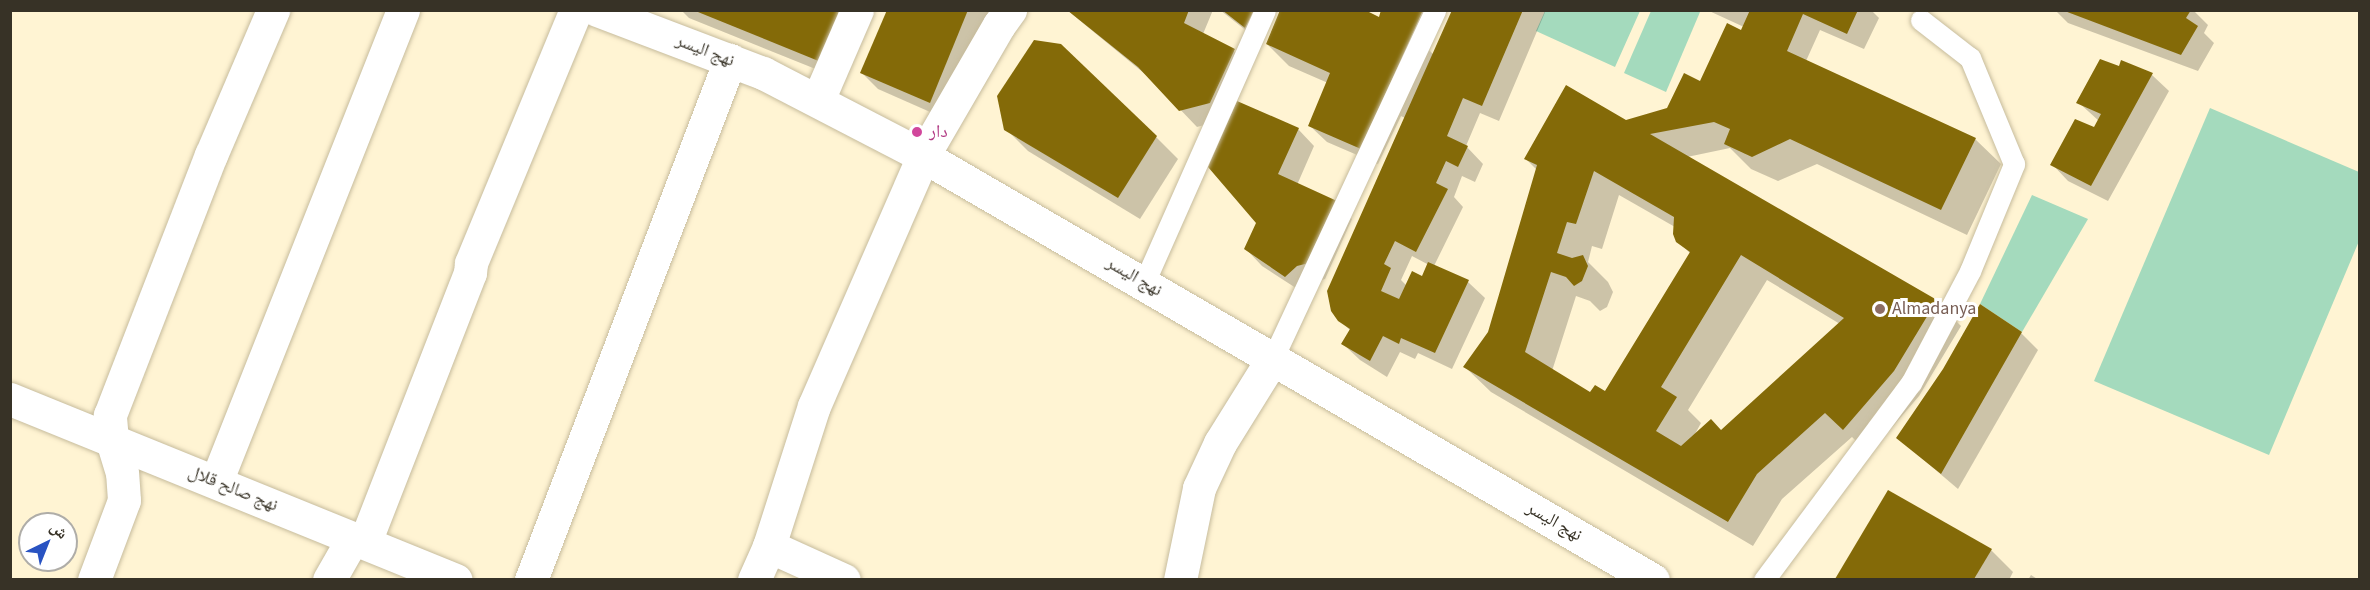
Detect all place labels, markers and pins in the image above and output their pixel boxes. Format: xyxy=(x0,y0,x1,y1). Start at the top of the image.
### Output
place label: دار xyxy=(929,121,948,143)
marker: دار xyxy=(910,125,924,139)
place label: Almadanya xyxy=(1892,298,1976,320)
marker: Almadanya xyxy=(1873,302,1887,316)

